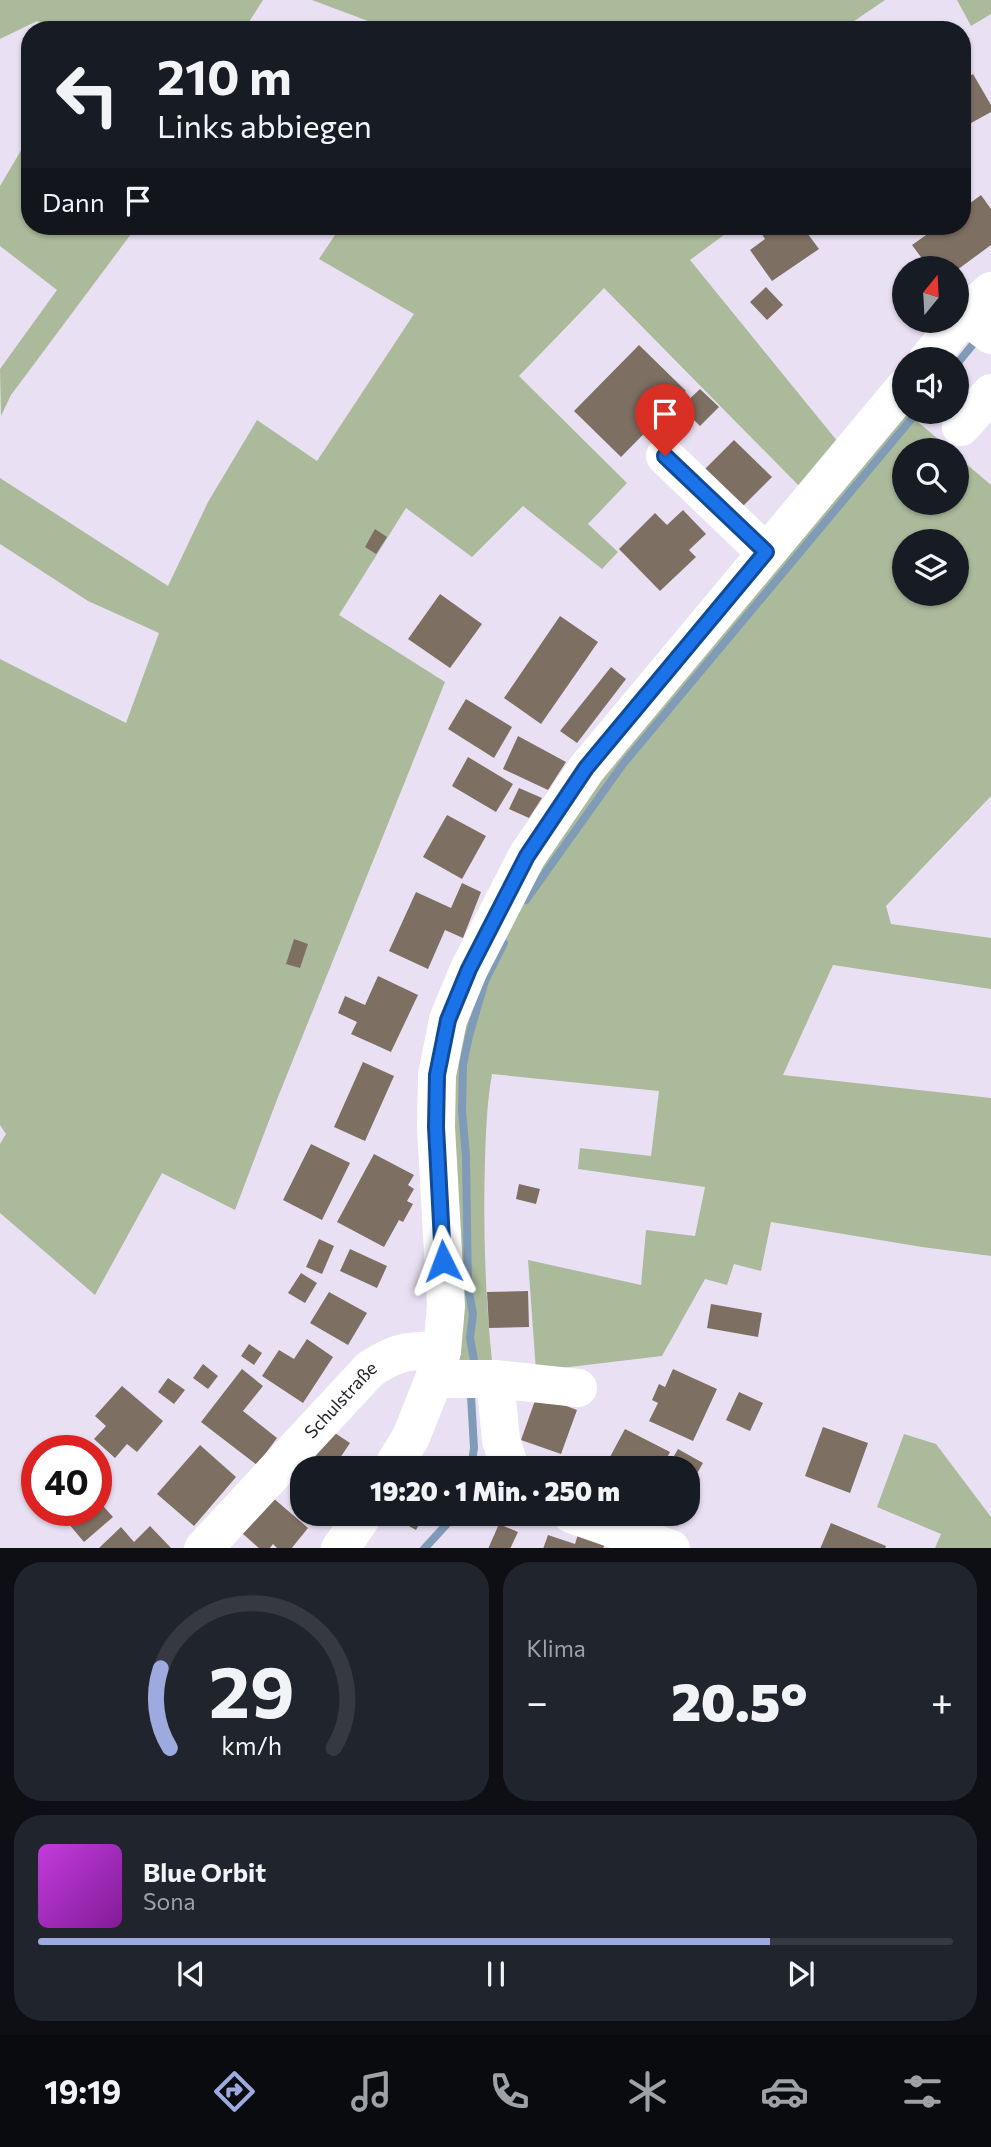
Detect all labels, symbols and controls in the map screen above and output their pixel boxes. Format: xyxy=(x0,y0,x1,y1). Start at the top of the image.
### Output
text: 210 m xyxy=(157,45,292,105)
icon: left xyxy=(42,49,133,140)
text: Links abbiegen xyxy=(157,105,372,145)
icon: arrive xyxy=(119,182,157,220)
text: Dann xyxy=(42,186,105,217)
north arrow xyxy=(892,256,970,332)
map controls xyxy=(892,256,969,606)
button: sound xyxy=(892,347,969,424)
pin xyxy=(635,384,695,456)
icon: arrive xyxy=(646,395,684,433)
button: search xyxy=(892,438,969,515)
button: layers xyxy=(892,529,969,606)
position arrow xyxy=(406,1224,480,1298)
street label: Schulstraße xyxy=(299,1356,380,1442)
speed limit sign: 40 xyxy=(21,1435,112,1526)
text: 19:20 · 1 Min. · 250 m xyxy=(370,1475,620,1506)
text: Klima xyxy=(527,1634,586,1662)
text: 29 xyxy=(208,1644,294,1733)
text: 20.5° xyxy=(671,1668,808,1732)
text: − xyxy=(527,1677,548,1724)
text: + xyxy=(931,1677,953,1724)
text: km/h xyxy=(221,1729,282,1759)
text: Blue Orbit xyxy=(143,1856,266,1887)
text: Sona xyxy=(143,1887,195,1915)
icon: previous xyxy=(172,1955,210,1993)
icon: pause xyxy=(477,1955,515,1993)
icon: next xyxy=(782,1955,820,1993)
icon: directions xyxy=(210,2067,259,2116)
icon: music xyxy=(347,2067,396,2116)
icon: phone xyxy=(485,2067,534,2116)
icon: climate xyxy=(623,2067,672,2116)
icon: car xyxy=(760,2067,809,2116)
icon: filters xyxy=(898,2067,947,2116)
text: 19:19 xyxy=(44,2071,121,2111)

